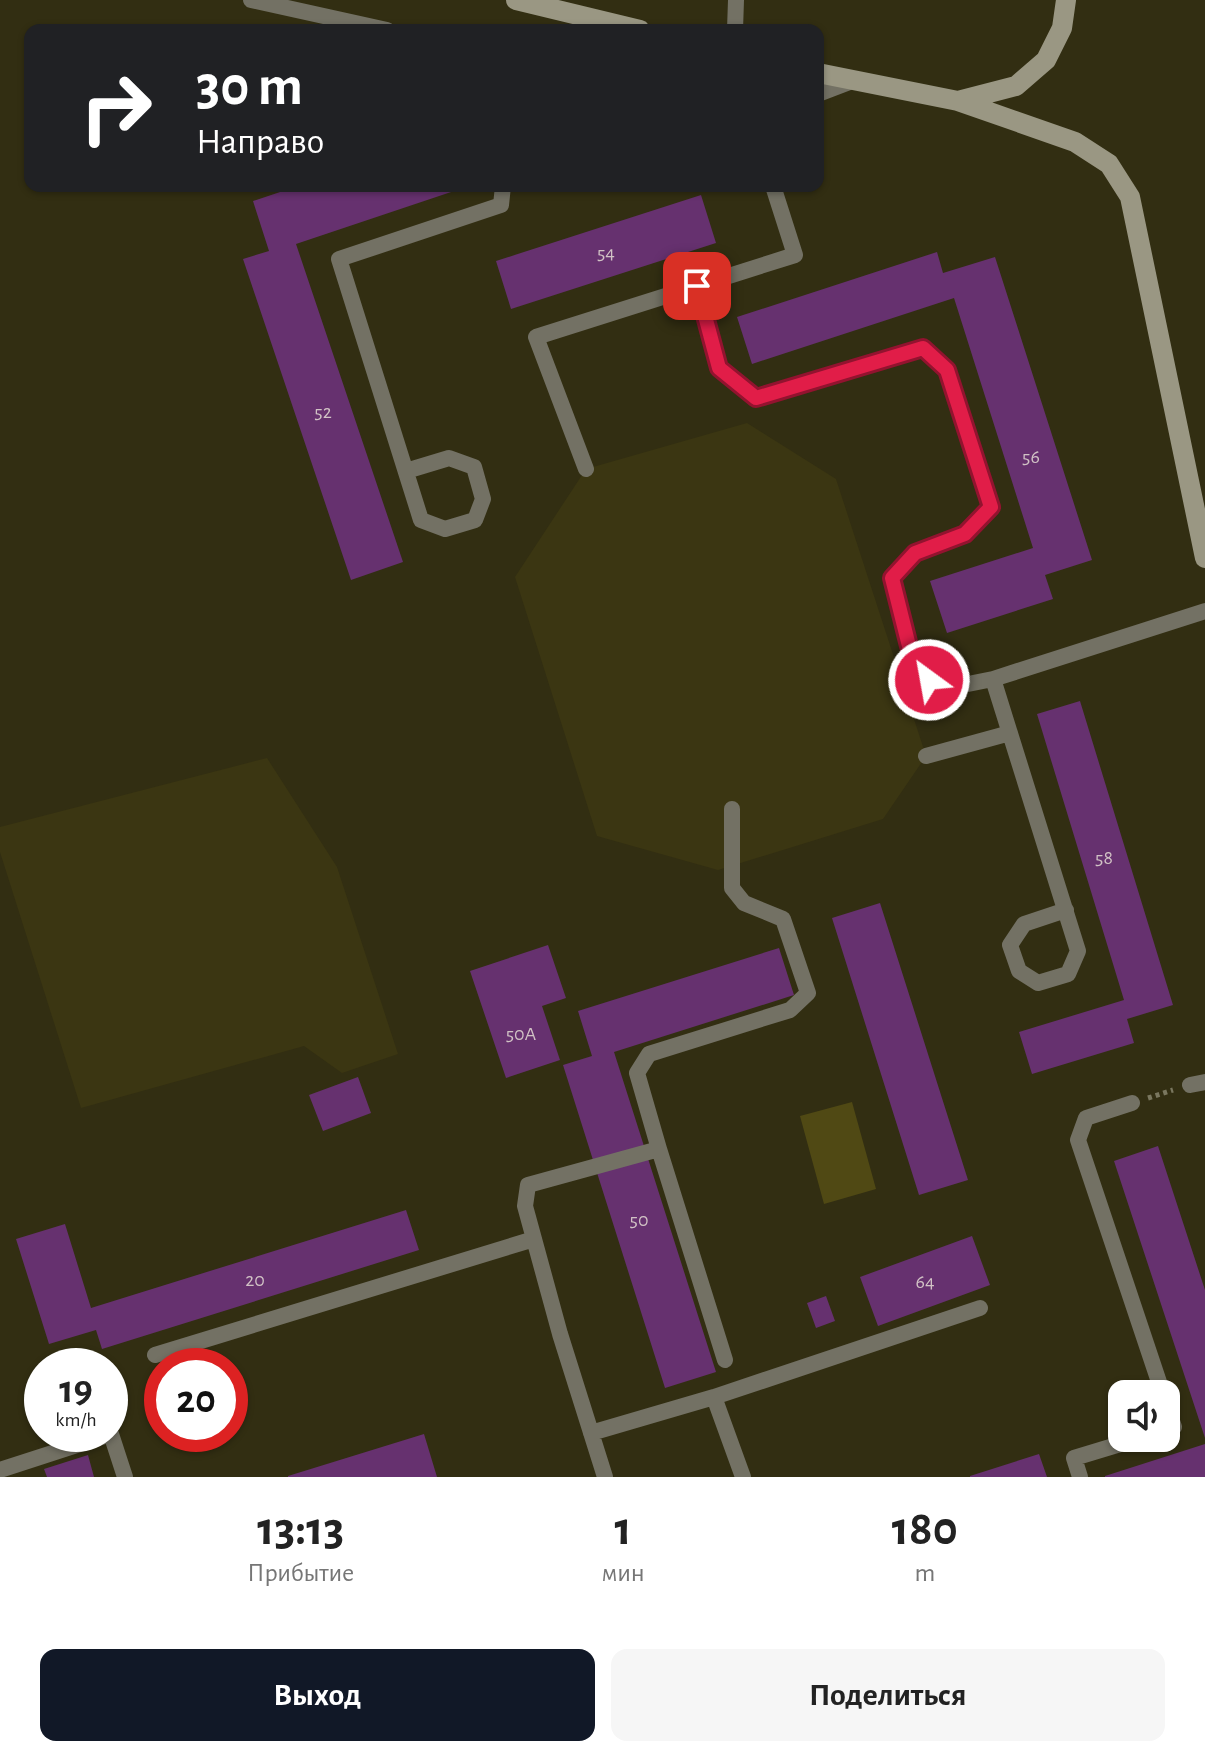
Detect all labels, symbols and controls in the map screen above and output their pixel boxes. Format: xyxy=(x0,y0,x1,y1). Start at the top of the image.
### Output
icon: right xyxy=(64,56,168,160)
text: 30 m xyxy=(196,59,303,115)
text: Направо xyxy=(196,124,324,160)
house number: 54 xyxy=(597,243,615,263)
pin xyxy=(663,252,731,320)
icon: arrive xyxy=(675,264,719,308)
house number: 52 xyxy=(314,402,332,422)
house number: 56 xyxy=(1022,447,1040,467)
position arrow xyxy=(887,638,971,722)
house number: 58 xyxy=(1095,848,1113,868)
house number: 50А xyxy=(506,1024,537,1044)
house number: 50 xyxy=(630,1210,648,1230)
house number: 20 xyxy=(245,1270,265,1290)
house number: 64 xyxy=(915,1272,935,1292)
speed limit sign: 20 xyxy=(144,1348,248,1452)
text: 19 xyxy=(59,1370,93,1410)
map controls xyxy=(1108,1380,1180,1452)
button: sound xyxy=(1108,1380,1180,1452)
text: km/h xyxy=(55,1410,97,1430)
text: 13:13 xyxy=(257,1506,344,1554)
text: 1 xyxy=(614,1506,632,1554)
text: 180 xyxy=(892,1506,958,1554)
text: Прибытие xyxy=(247,1560,354,1586)
text: мин xyxy=(601,1560,645,1586)
text: m xyxy=(914,1560,935,1586)
button: Выход xyxy=(40,1649,595,1741)
button: Поделиться xyxy=(611,1649,1165,1741)

